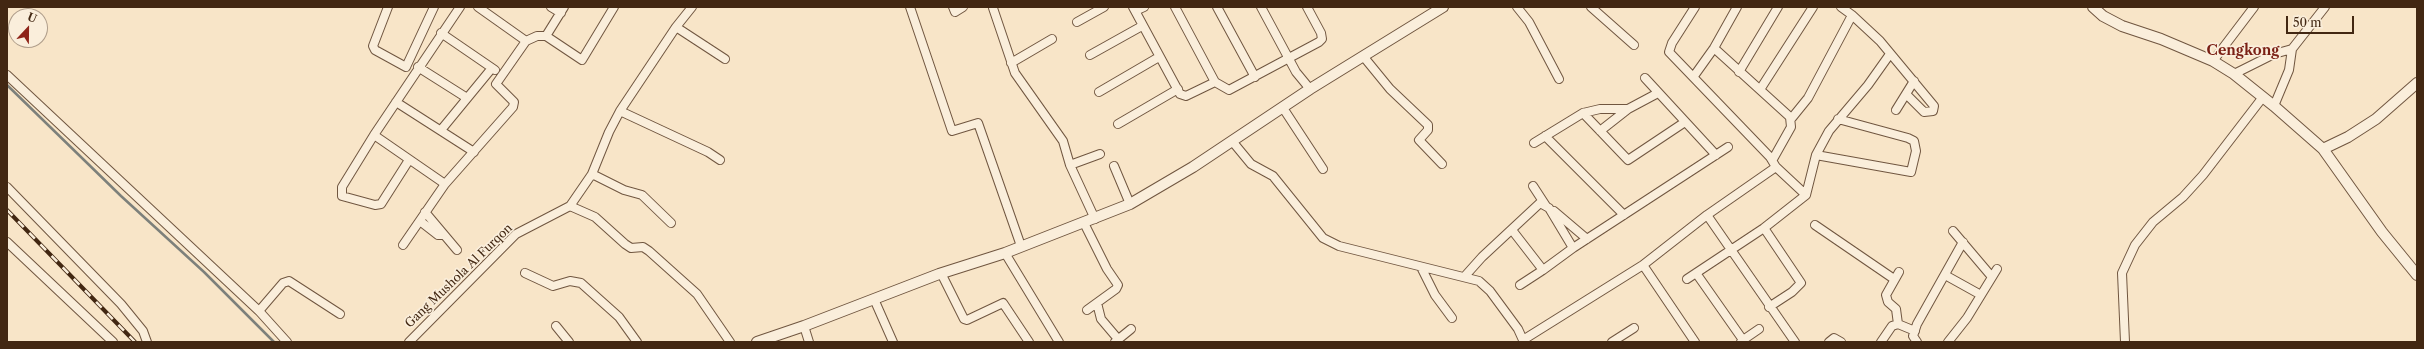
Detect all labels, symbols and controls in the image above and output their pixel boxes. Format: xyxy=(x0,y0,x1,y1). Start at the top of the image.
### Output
north arrow xyxy=(8,8,48,48)
scale bar xyxy=(2288,8,2356,34)
text: U xyxy=(25,10,39,26)
text: 50 m xyxy=(2293,15,2322,30)
district label: Cengkong xyxy=(2207,43,2279,59)
street label: Gang Mushola Al Furqon xyxy=(402,221,516,331)

